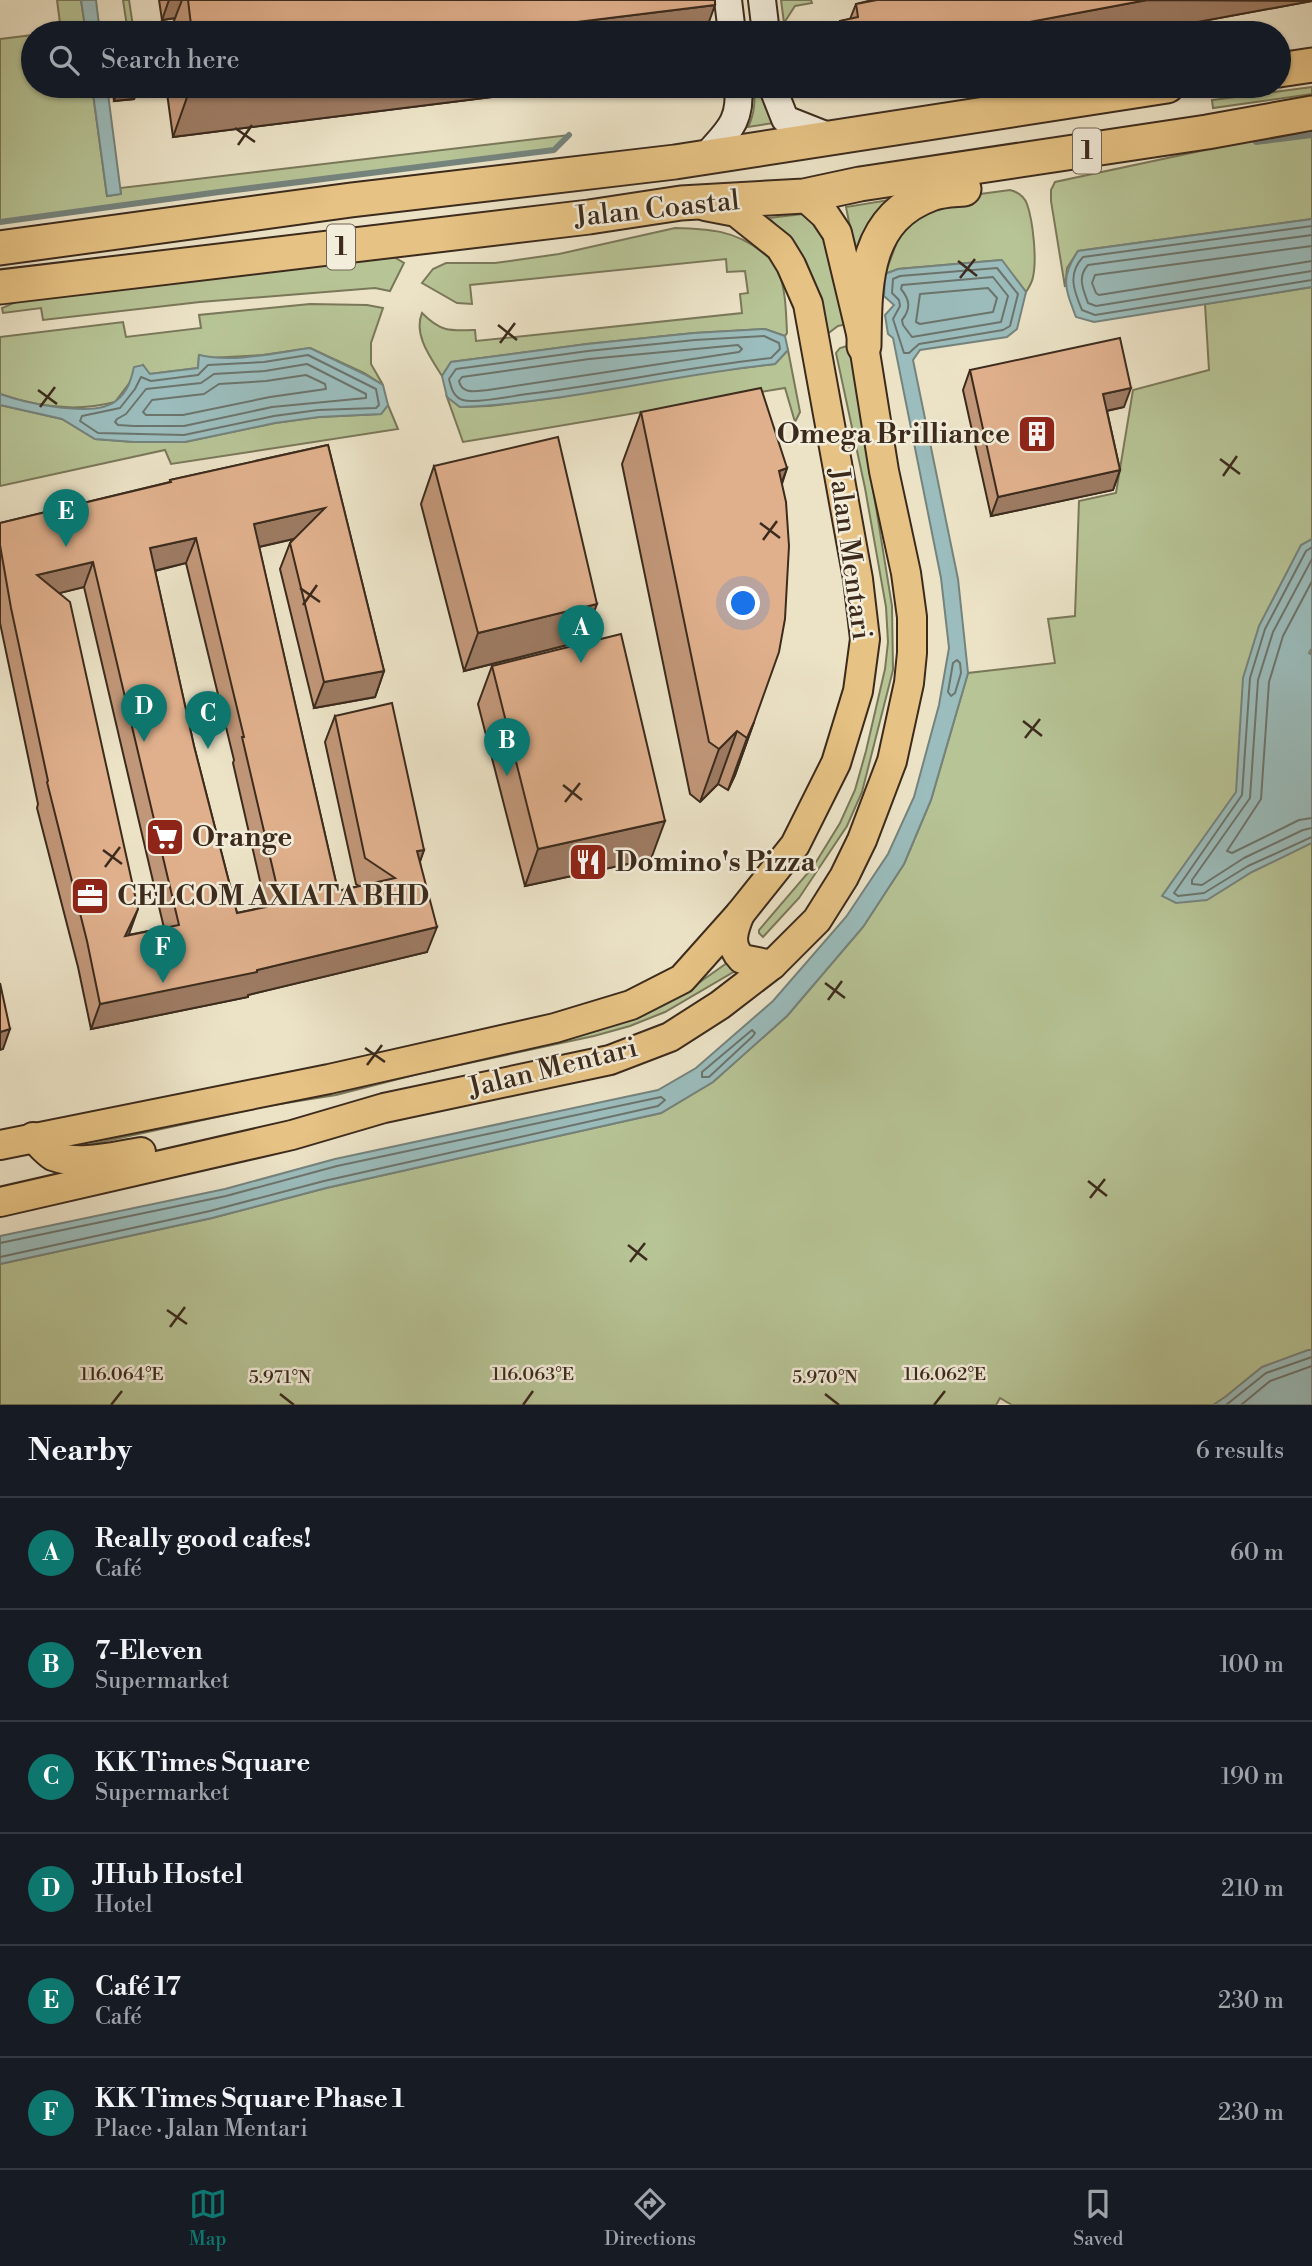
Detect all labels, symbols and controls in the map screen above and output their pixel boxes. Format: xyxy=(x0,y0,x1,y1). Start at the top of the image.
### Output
search box xyxy=(21,21,1291,98)
icon: search xyxy=(45,41,83,79)
text: Search here xyxy=(101,44,240,76)
road number: 1 xyxy=(1073,128,1101,174)
street label: Jalan Coastal xyxy=(572,183,741,235)
road number: 1 xyxy=(327,224,355,270)
building icon: Omega Brilliance xyxy=(1016,413,1058,455)
place label: Omega Brilliance xyxy=(777,417,1010,452)
street label: Jalan Mentari xyxy=(820,465,879,642)
pin: E xyxy=(43,489,89,547)
your location xyxy=(726,586,760,620)
pin: A xyxy=(558,605,604,663)
pin: D xyxy=(121,684,167,742)
pin: C xyxy=(185,691,231,749)
pin: B xyxy=(484,718,530,776)
supermarket icon: Orange xyxy=(144,816,186,858)
place label: Orange xyxy=(192,820,292,855)
restaurant icon: Domino's Pizza xyxy=(567,841,609,883)
place label: Domino's Pizza xyxy=(615,845,816,880)
office icon: CELCOM AXIATA BHD xyxy=(69,875,111,917)
place label: CELCOM AXIATA BHD xyxy=(117,879,429,914)
pin: F xyxy=(140,925,186,983)
street label: Jalan Mentari xyxy=(464,1030,641,1106)
text: 116.064°E xyxy=(80,1363,164,1386)
text: 116.063°E xyxy=(492,1363,574,1386)
text: 116.062°E xyxy=(904,1363,986,1386)
text: 5.971°N xyxy=(249,1366,312,1389)
text: 5.970°N xyxy=(792,1366,858,1389)
text: Nearby xyxy=(28,1432,132,1470)
text: 6 results xyxy=(1196,1437,1284,1465)
text: Really good cafes! xyxy=(95,1523,311,1555)
text: A xyxy=(43,1539,59,1567)
text: 60 m xyxy=(1230,1539,1284,1567)
text: Café xyxy=(95,1555,142,1583)
text: 7-Eleven xyxy=(95,1635,202,1667)
text: B xyxy=(42,1651,60,1679)
text: 100 m xyxy=(1219,1651,1284,1679)
text: Supermarket xyxy=(95,1667,230,1695)
text: KK Times Square xyxy=(95,1747,310,1779)
text: C xyxy=(43,1763,59,1791)
text: 190 m xyxy=(1221,1763,1284,1791)
text: Supermarket xyxy=(95,1779,230,1807)
text: JHub Hostel xyxy=(95,1859,243,1891)
text: D xyxy=(42,1875,60,1903)
text: 210 m xyxy=(1221,1875,1284,1903)
text: Hotel xyxy=(95,1891,153,1919)
text: Café 17 xyxy=(95,1971,181,2003)
text: E xyxy=(43,1987,59,2015)
text: 230 m xyxy=(1218,1987,1284,2015)
text: Café xyxy=(95,2003,142,2031)
text: KK Times Square Phase 1 xyxy=(95,2083,404,2115)
text: F xyxy=(43,2099,59,2127)
text: 230 m xyxy=(1218,2099,1284,2127)
text: Place · Jalan Mentari xyxy=(95,2115,308,2143)
tab: Map xyxy=(189,2185,227,2251)
tab: Directions xyxy=(604,2185,696,2251)
tab: Saved xyxy=(1073,2185,1123,2251)

